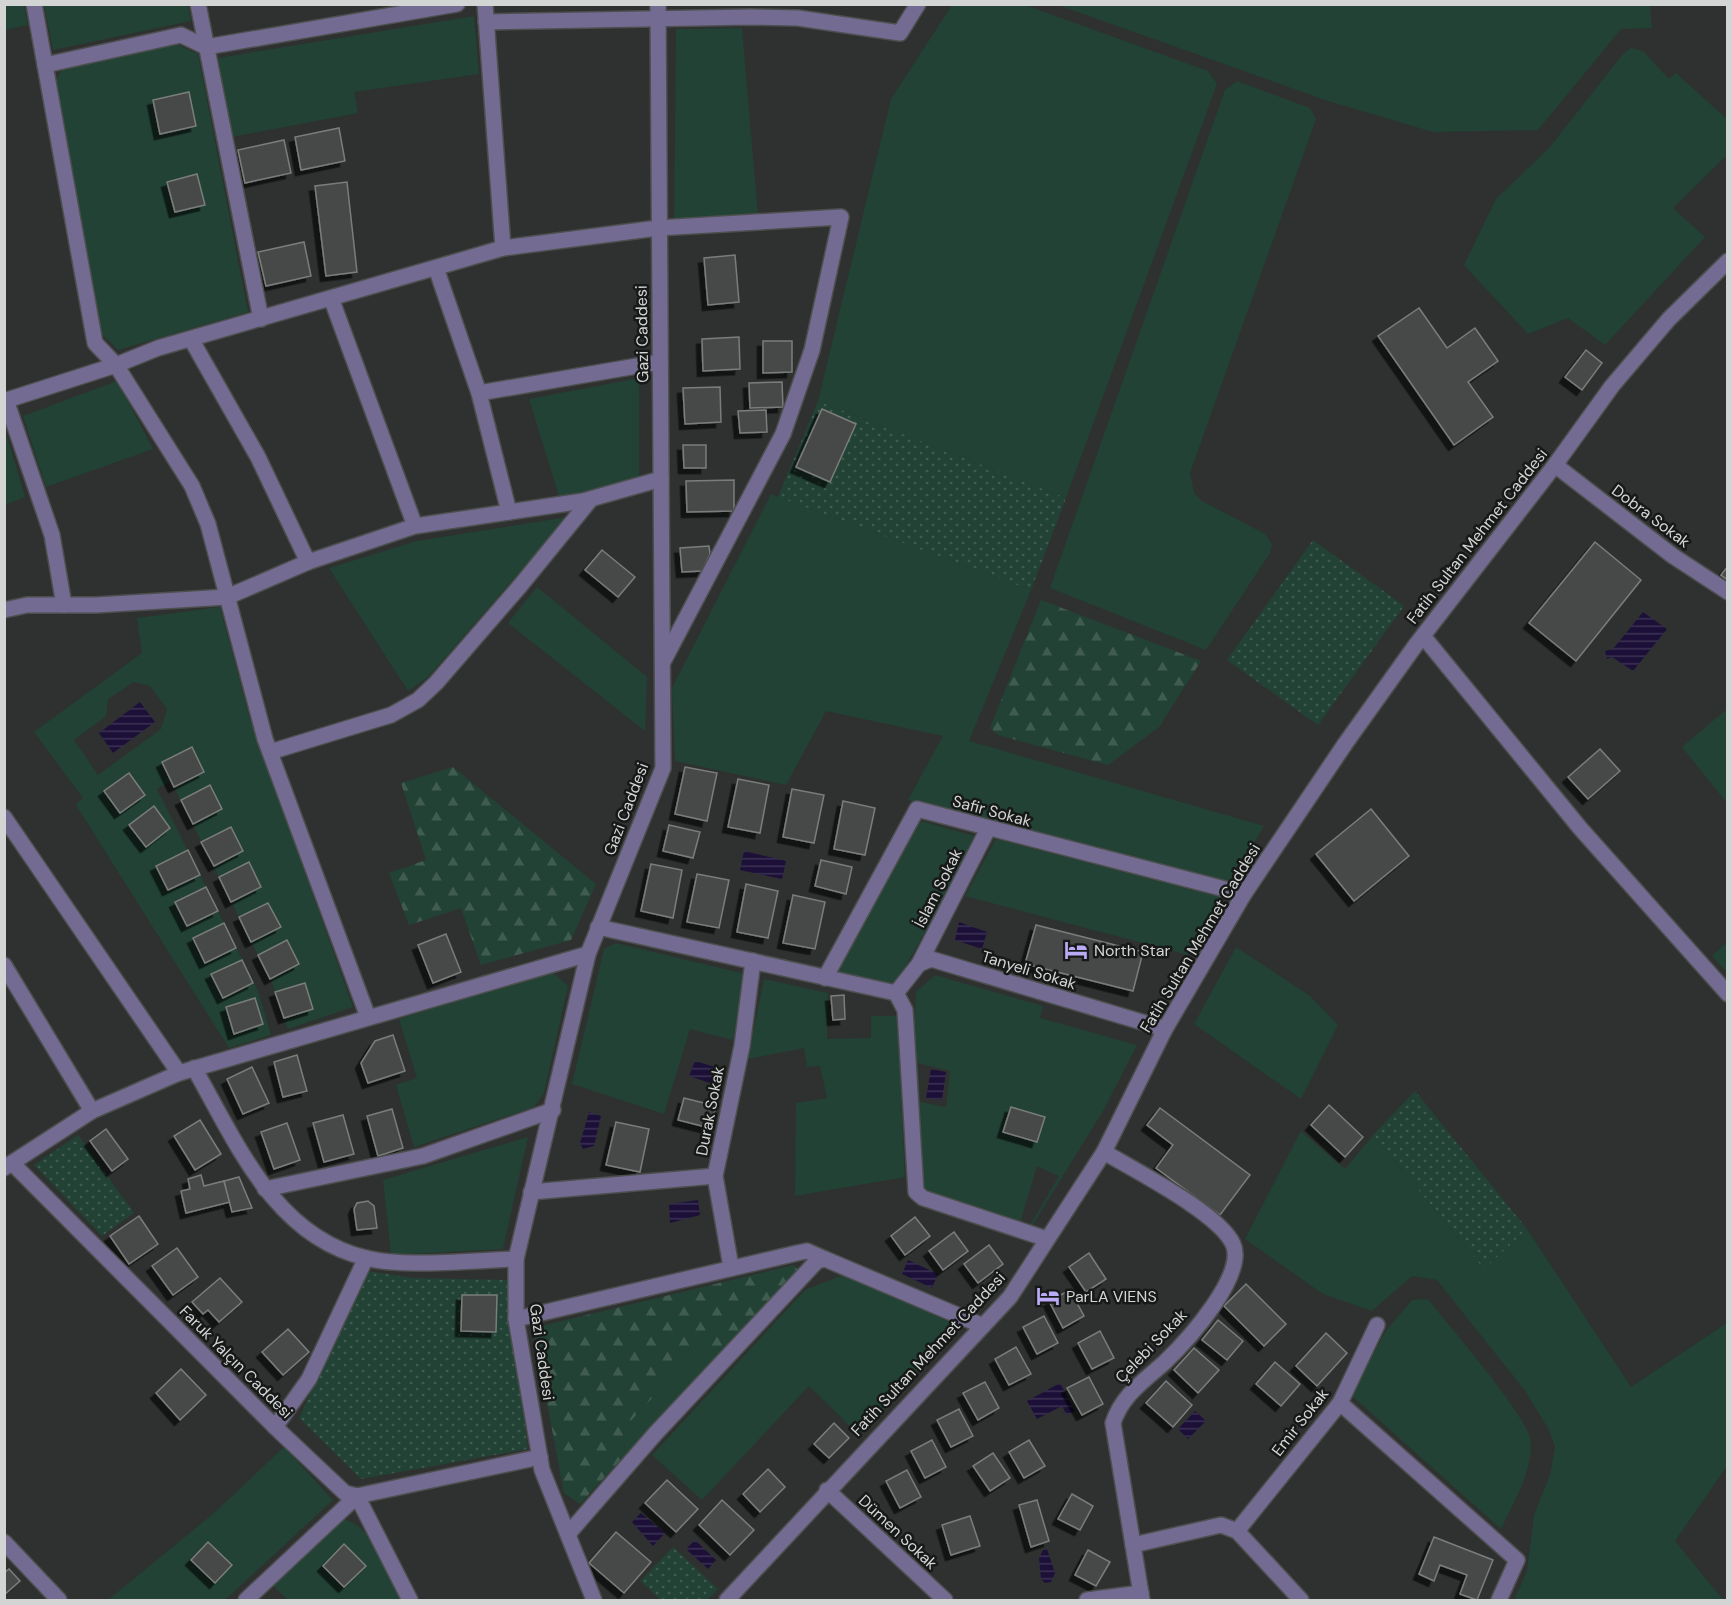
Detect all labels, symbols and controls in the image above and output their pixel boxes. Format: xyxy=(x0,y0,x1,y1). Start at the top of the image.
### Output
street label: Gazi Caddesi xyxy=(631,285,653,383)
street label: Fatih Sultan Mehmet Caddesi xyxy=(1402,444,1552,628)
street label: Dobra Sokak xyxy=(1608,480,1694,552)
street label: Gazi Caddesi xyxy=(599,760,653,858)
street label: Safir Sokak xyxy=(950,790,1034,832)
street label: Fatih Sultan Mehmet Caddesi xyxy=(1135,840,1265,1036)
street label: İslam Sokak xyxy=(909,845,967,931)
hotel icon: North Star xyxy=(1063,937,1089,963)
place label: North Star xyxy=(1094,940,1170,961)
street label: Tanyeli Sokak xyxy=(979,946,1079,994)
street label: Durak Sokak xyxy=(691,1065,729,1157)
street label: Fatih Sultan Mehmet Caddesi xyxy=(846,1267,1010,1441)
hotel icon: ParLA VIENS xyxy=(1035,1283,1061,1309)
place label: ParLA VIENS xyxy=(1066,1286,1157,1307)
street label: Faruk Yalçın Caddesi xyxy=(175,1301,297,1423)
street label: Gazi Caddesi xyxy=(525,1302,559,1402)
street label: Çelebi Sokak xyxy=(1110,1305,1192,1387)
street label: Emir Sokak xyxy=(1267,1384,1333,1460)
street label: Dümen Sokak xyxy=(854,1490,942,1574)

